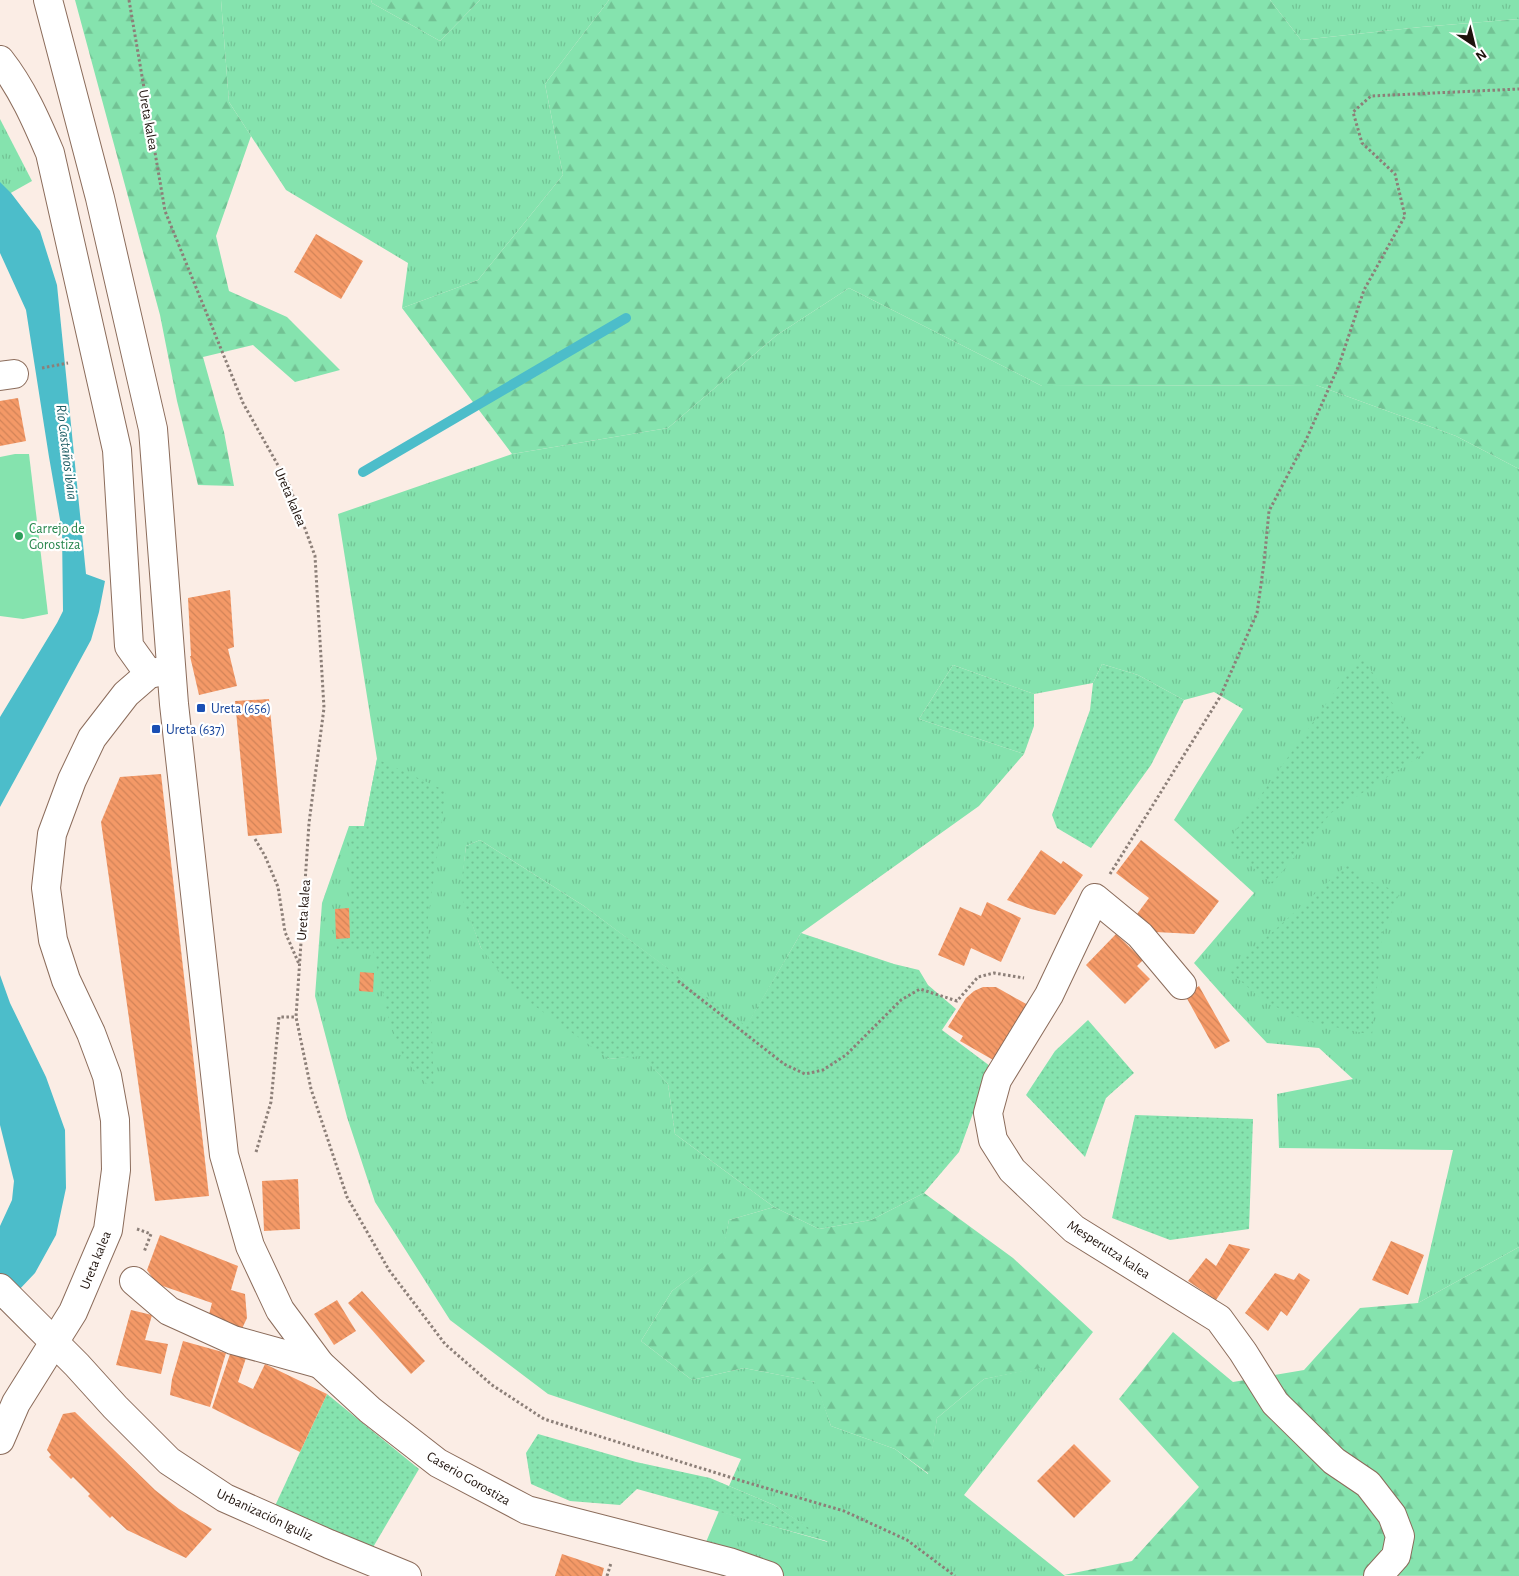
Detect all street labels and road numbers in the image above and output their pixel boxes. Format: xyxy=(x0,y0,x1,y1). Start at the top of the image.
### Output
street label: Ureta kalea xyxy=(136,89,160,152)
street label: Ureta kalea xyxy=(272,466,309,529)
street label: Ureta kalea xyxy=(295,878,313,941)
street label: Mesperutza kalea xyxy=(1065,1218,1153,1282)
street label: Ureta kalea xyxy=(78,1229,114,1292)
street label: Caserio Gorostiza xyxy=(424,1449,513,1509)
street label: Urbanización Iguliz xyxy=(214,1487,315,1543)

